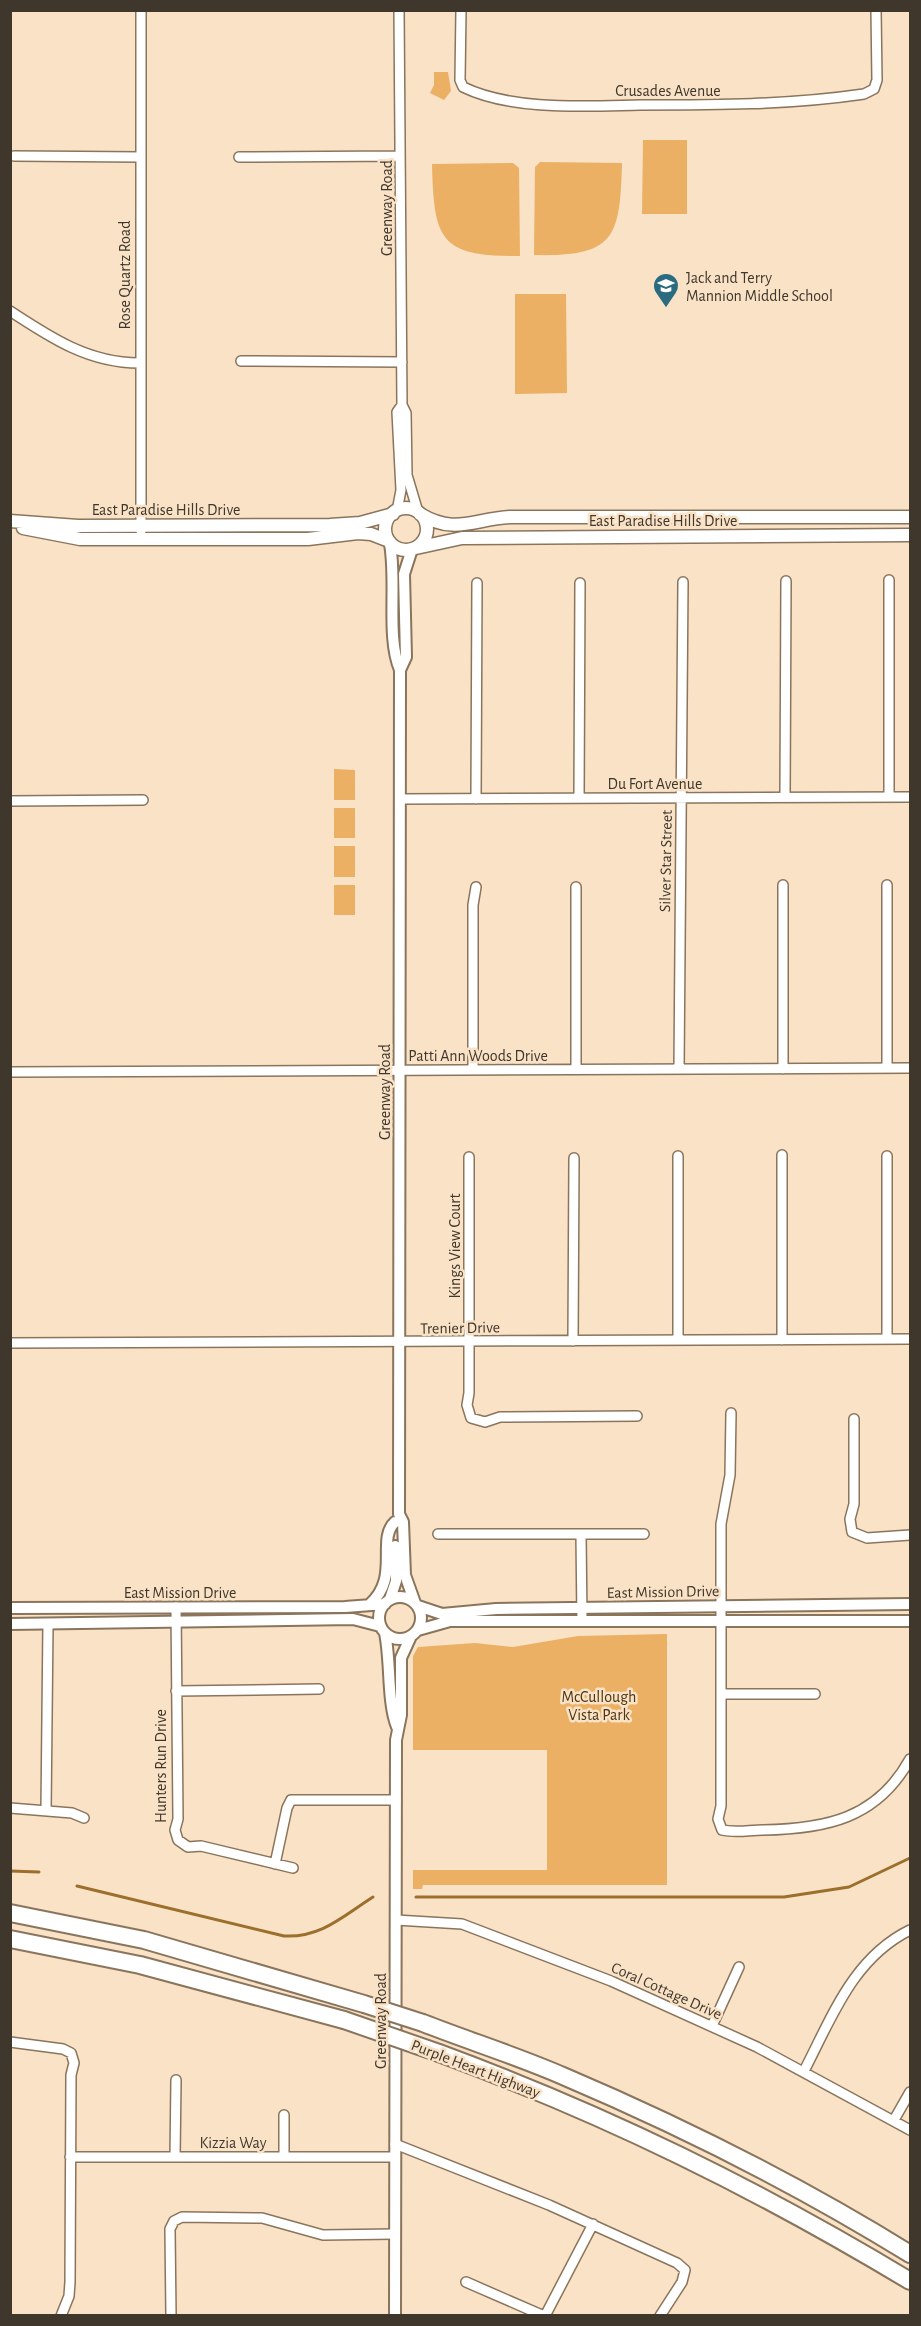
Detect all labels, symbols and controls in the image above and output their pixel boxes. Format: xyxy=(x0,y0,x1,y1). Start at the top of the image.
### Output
street label: Crusades Avenue xyxy=(615,83,721,99)
street label: Greenway Road xyxy=(379,160,396,256)
street label: Rose Quartz Road xyxy=(117,220,134,330)
place label: Jack and Terry Mannion Middle School xyxy=(686,270,833,304)
school or university icon: Jack and Terry Mannion Middle School xyxy=(651,271,681,309)
street label: East Paradise Hills Drive xyxy=(92,502,240,518)
street label: East Paradise Hills Drive xyxy=(589,513,737,529)
street label: Du Fort Avenue xyxy=(608,776,702,792)
street label: Silver Star Street xyxy=(657,810,675,912)
street label: Greenway Road xyxy=(377,1044,394,1140)
street label: Patti Ann Woods Drive xyxy=(408,1048,548,1064)
street label: Kings View Court xyxy=(447,1193,463,1299)
street label: Trenier Drive xyxy=(420,1319,500,1337)
street label: East Mission Drive xyxy=(607,1583,719,1601)
street label: East Mission Drive xyxy=(124,1585,236,1601)
park label: McCullough Vista Park xyxy=(562,1689,636,1723)
street label: Hunters Run Drive xyxy=(153,1709,169,1823)
street label: Coral Cottage Drive xyxy=(609,1959,724,2022)
street label: Greenway Road xyxy=(373,1973,390,2069)
street label: Purple Heart Highway xyxy=(409,2037,542,2102)
street label: Kizzia Way xyxy=(199,2135,267,2152)

